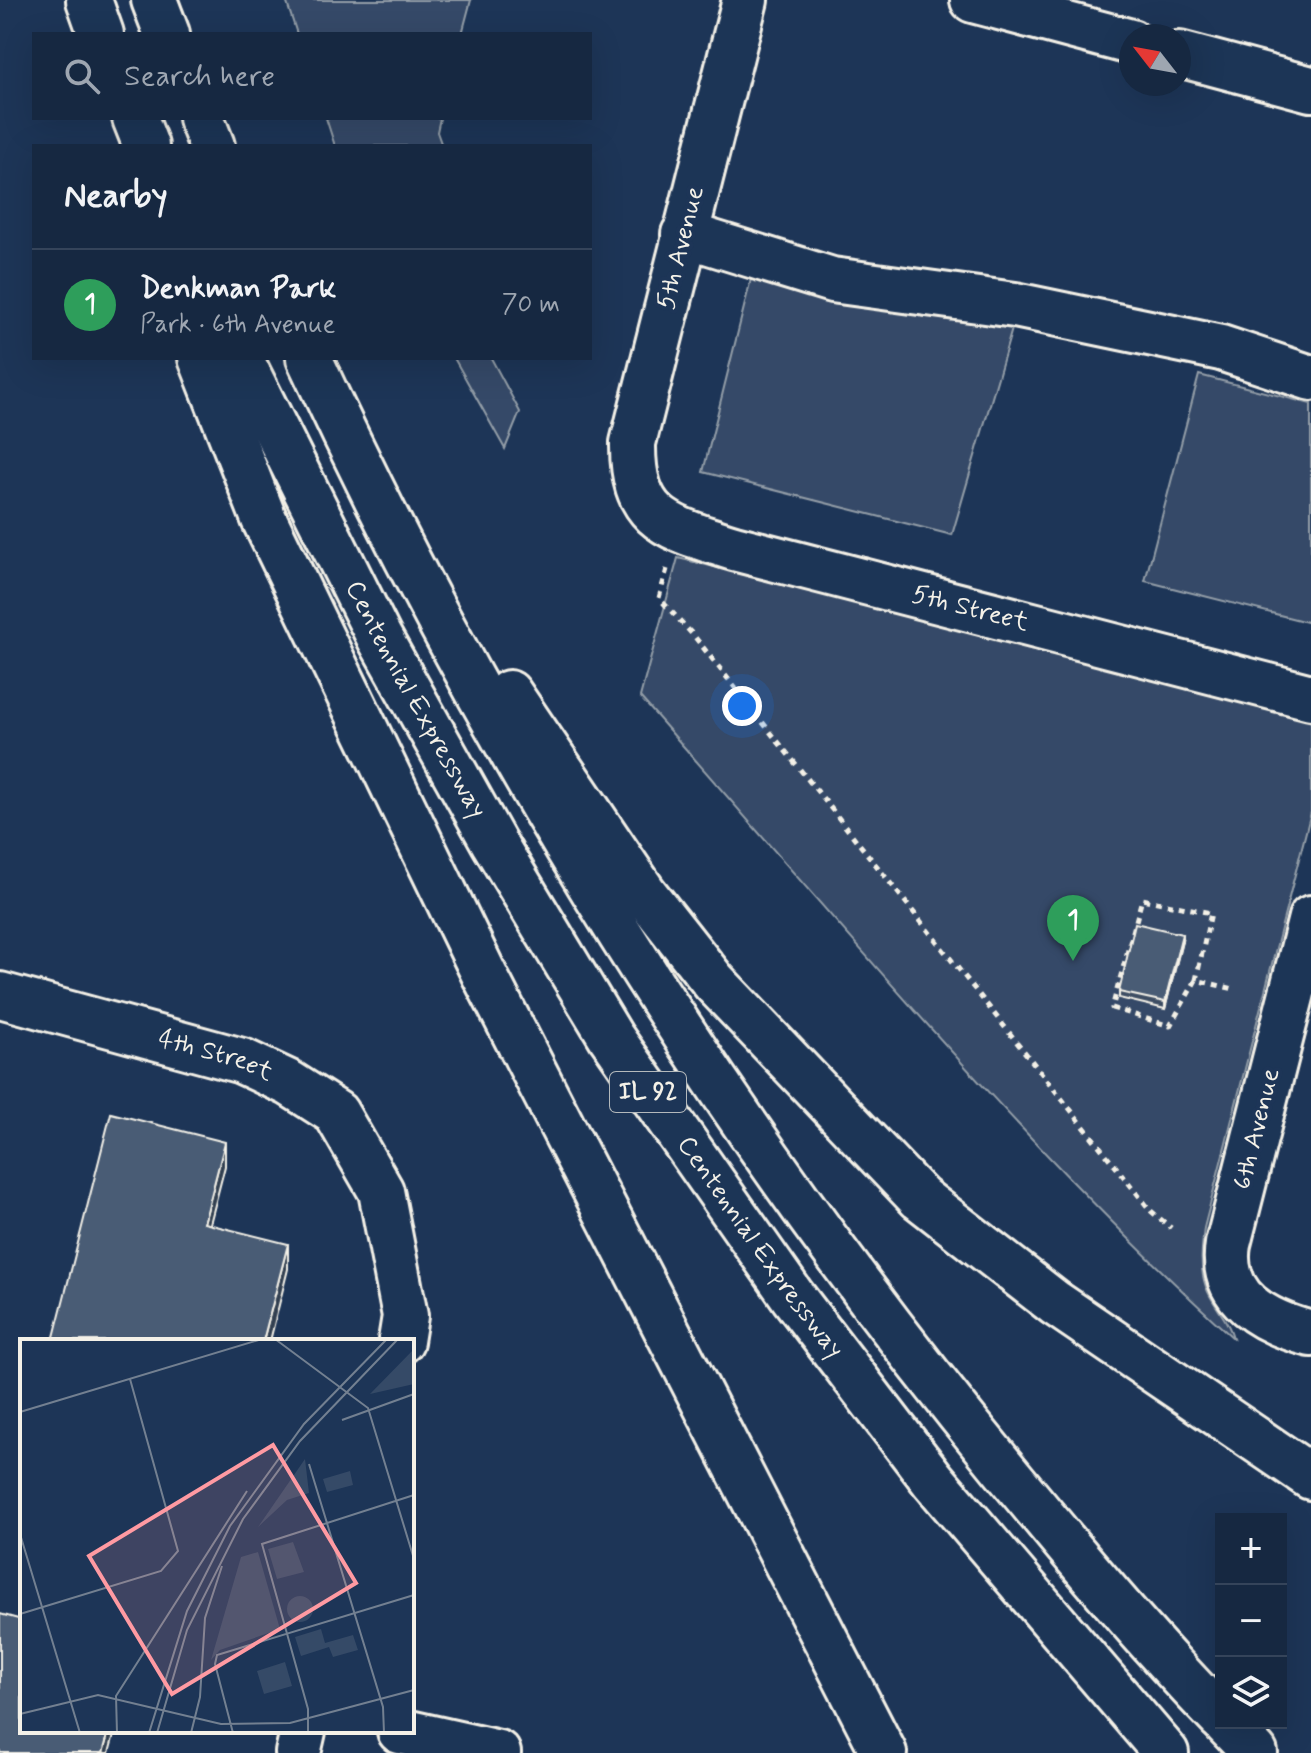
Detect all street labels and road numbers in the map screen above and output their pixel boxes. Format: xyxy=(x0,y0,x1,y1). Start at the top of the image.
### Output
street label: 5th Avenue xyxy=(649,183,713,313)
street label: Centennial Expressway xyxy=(337,575,494,824)
street label: 5th Street xyxy=(908,578,1032,640)
street label: 4th Street xyxy=(154,1022,279,1090)
street label: 6th Avenue xyxy=(1226,1065,1289,1193)
road number: IL 92 xyxy=(610,1072,686,1112)
street label: Centennial Expressway xyxy=(669,1130,851,1366)

